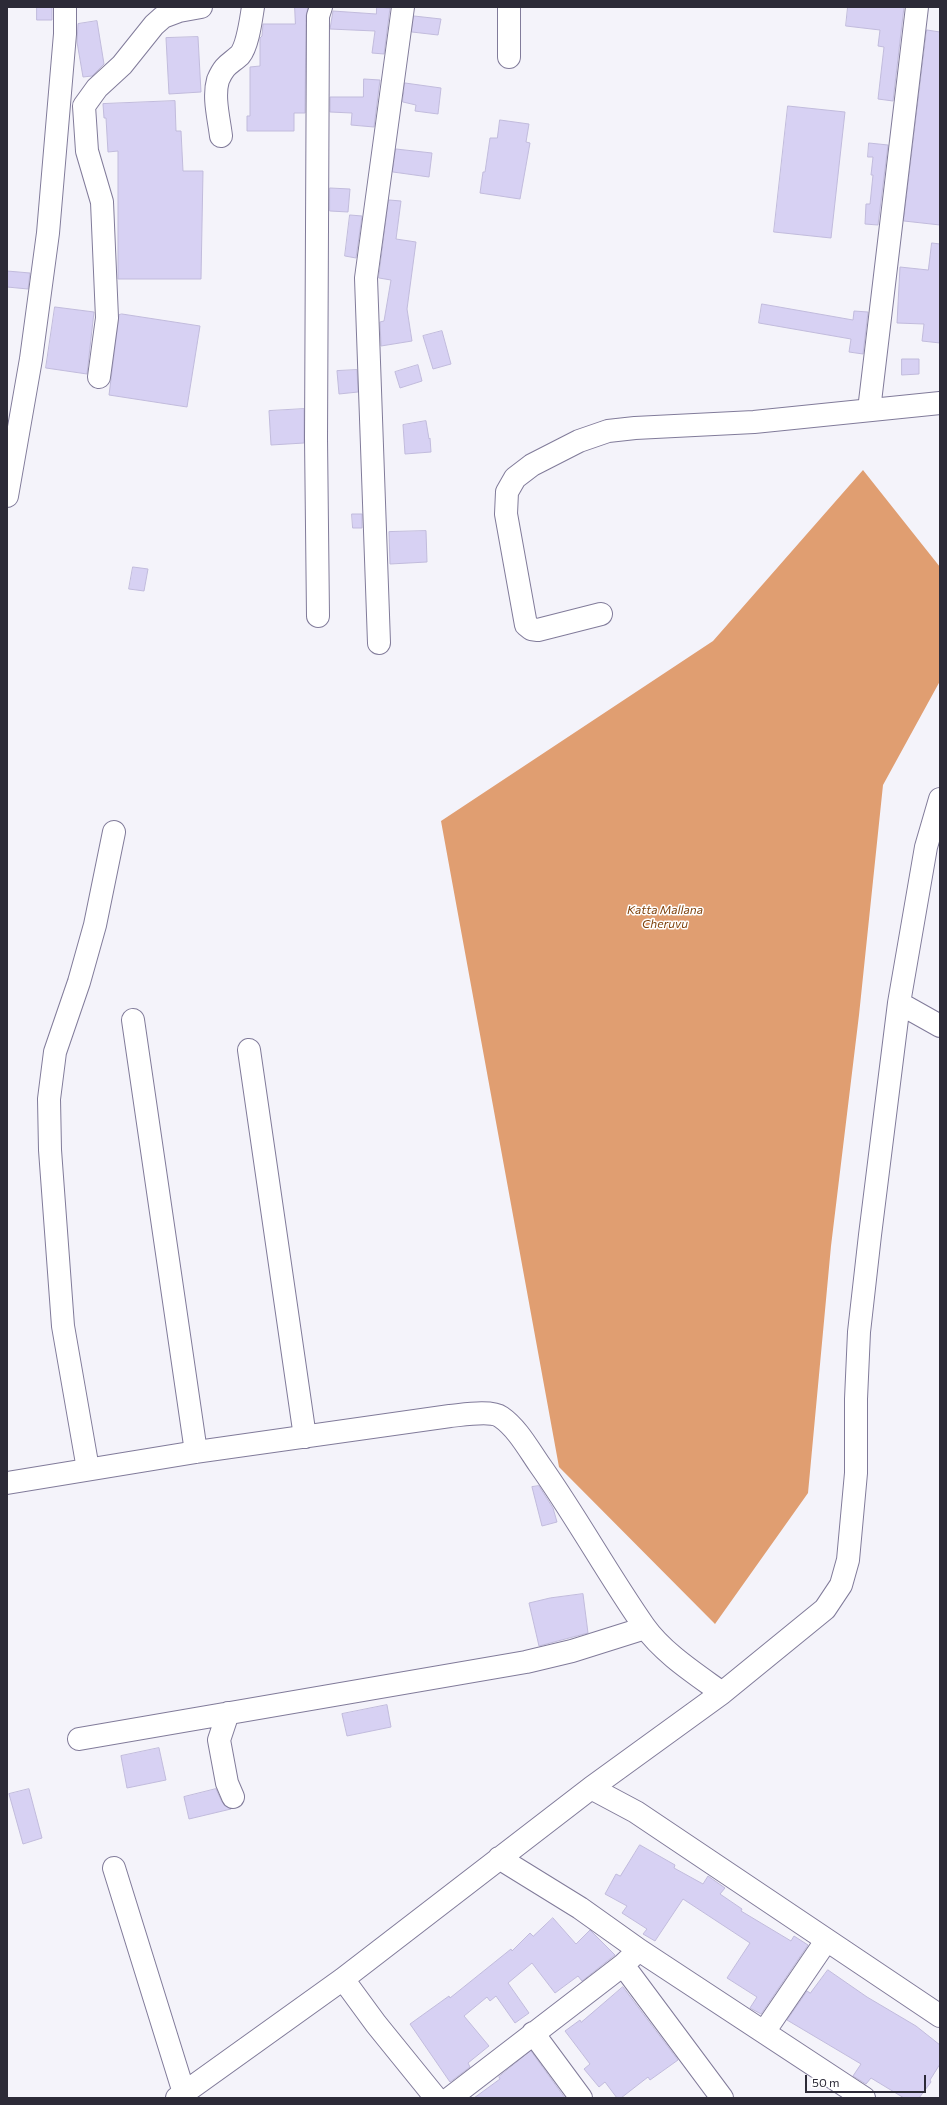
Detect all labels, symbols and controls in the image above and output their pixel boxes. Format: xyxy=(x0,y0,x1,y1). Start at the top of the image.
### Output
water label: Katta Mallana Cheruvu xyxy=(627,903,703,931)
scale bar xyxy=(807,2067,928,2093)
text: 50 m xyxy=(812,2075,840,2089)

